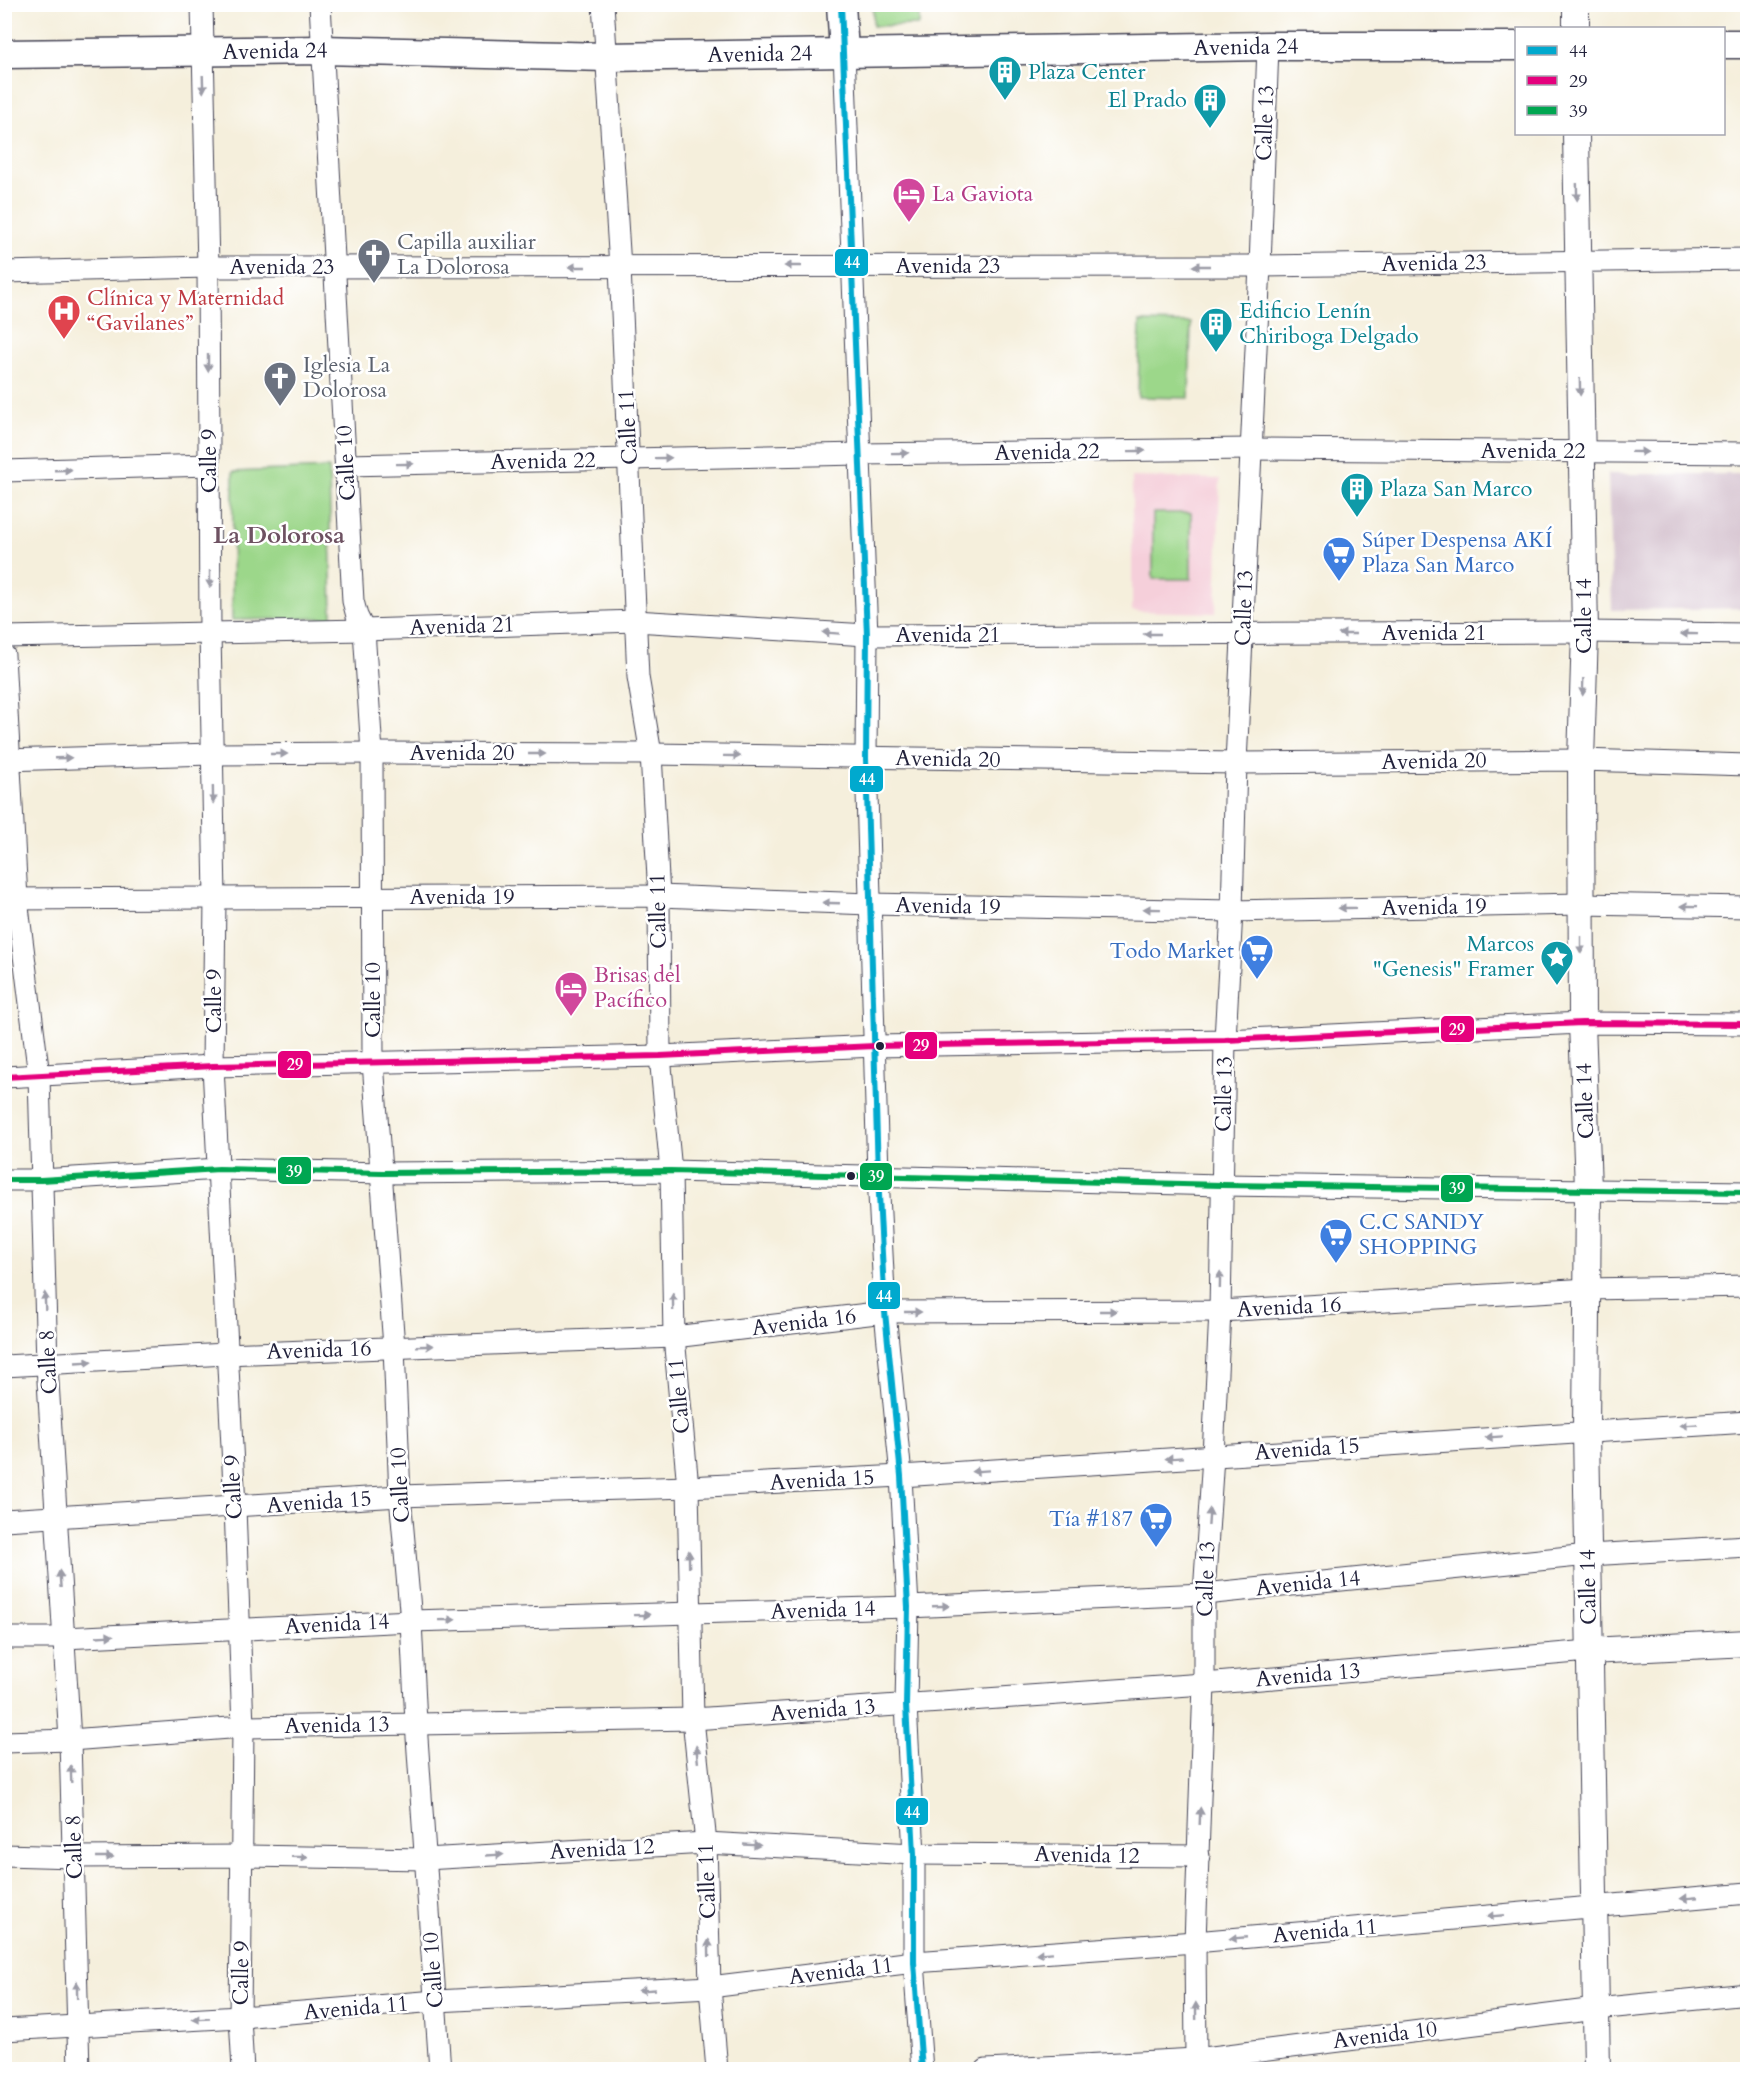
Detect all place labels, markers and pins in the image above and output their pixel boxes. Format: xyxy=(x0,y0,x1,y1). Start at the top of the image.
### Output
building icon: Plaza Center xyxy=(987,54,1023,101)
place label: Plaza Center xyxy=(1028,57,1147,87)
building icon: El Prado xyxy=(1192,82,1228,129)
place label: El Prado xyxy=(1108,85,1187,115)
hotel icon: La Gaviota xyxy=(891,176,927,223)
place label: La Gaviota xyxy=(932,179,1034,209)
place label: Capilla auxiliar La Dolorosa xyxy=(397,227,537,282)
church icon: Capilla auxiliar La Dolorosa xyxy=(356,237,392,284)
place label: Clínica y Maternidad “Gavilanes” xyxy=(87,283,284,338)
hospital icon: Clínica y Maternidad “Gavilanes” xyxy=(46,293,82,340)
place label: Edificio Lenín Chiriboga Delgado xyxy=(1239,296,1419,351)
building icon: Edificio Lenín Chiriboga Delgado xyxy=(1198,306,1234,353)
place label: Iglesia La Dolorosa xyxy=(303,350,391,405)
church icon: Iglesia La Dolorosa xyxy=(262,360,298,407)
building icon: Plaza San Marco xyxy=(1339,471,1375,518)
place label: Plaza San Marco xyxy=(1380,474,1533,504)
place label: Súper Despensa AKÍ Plaza San Marco xyxy=(1362,525,1552,580)
supermarket icon: Súper Despensa AKÍ Plaza San Marco xyxy=(1321,535,1357,582)
place label: Marcos "Genesis" Framer xyxy=(1373,929,1535,984)
supermarket icon: Todo Market xyxy=(1239,933,1275,980)
place label: Todo Market xyxy=(1109,936,1234,966)
place icon: Marcos "Genesis" Framer xyxy=(1539,939,1575,986)
place label: Brisas del Pacífico xyxy=(594,960,681,1015)
hotel icon: Brisas del Pacífico xyxy=(553,970,589,1017)
unlabelled marker xyxy=(874,1040,886,1052)
unlabelled marker xyxy=(845,1170,857,1182)
place label: C.C SANDY SHOPPING xyxy=(1359,1207,1484,1262)
supermarket icon: C.C SANDY SHOPPING xyxy=(1318,1217,1354,1264)
supermarket icon: Tía #187 xyxy=(1138,1501,1174,1548)
place label: Tía #187 xyxy=(1049,1504,1133,1534)

